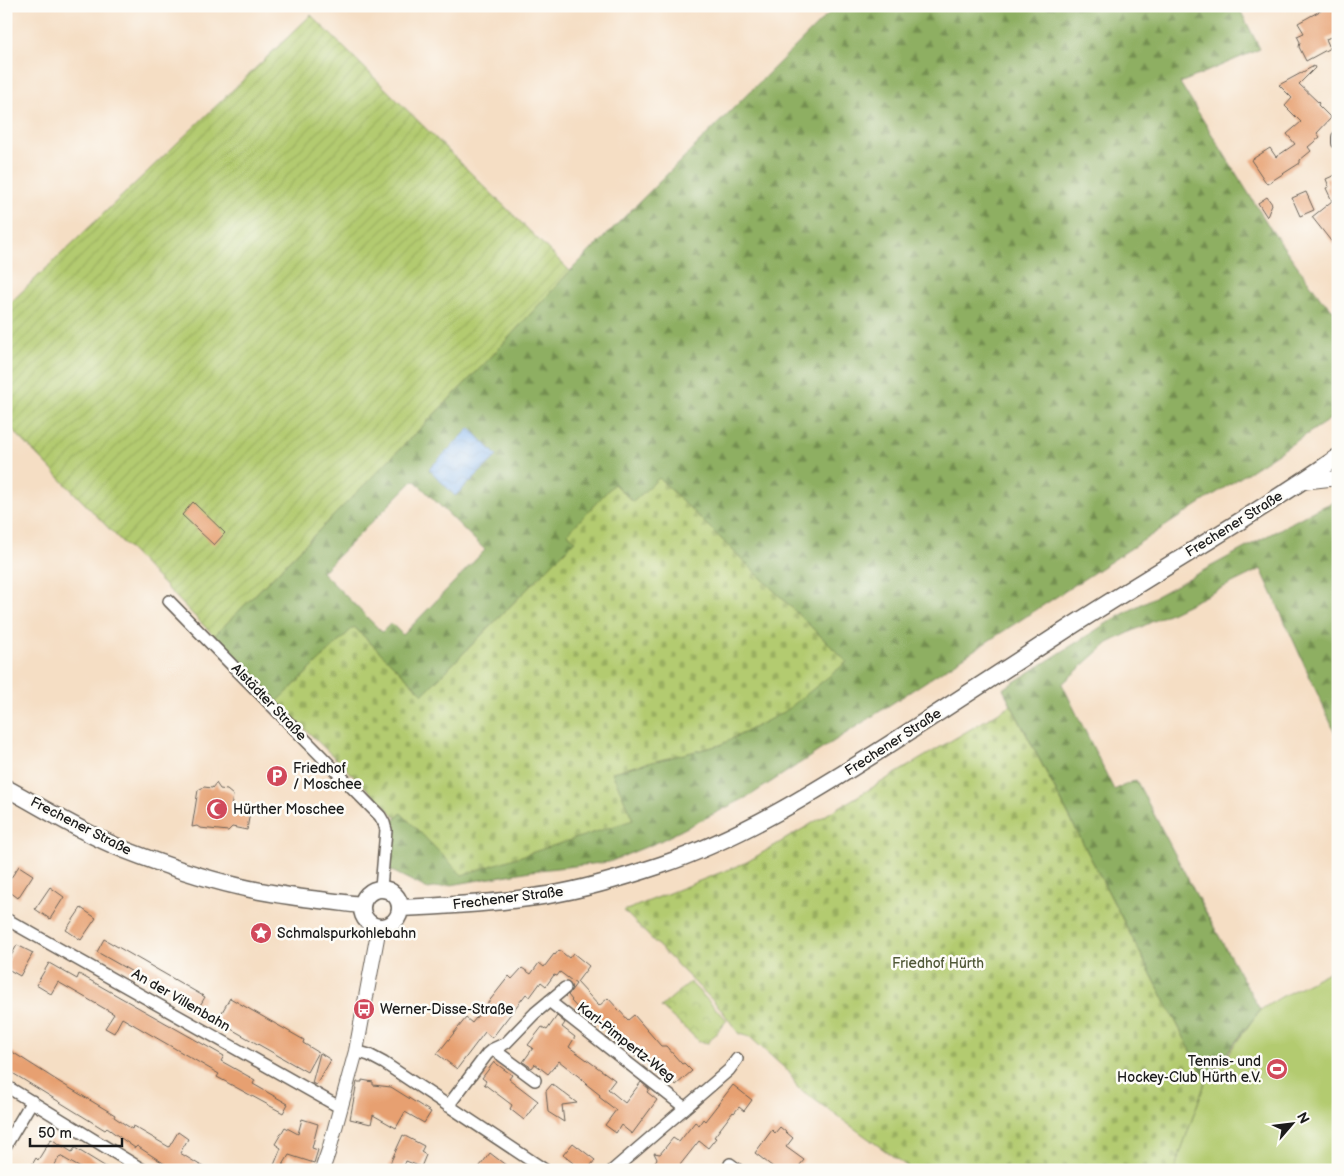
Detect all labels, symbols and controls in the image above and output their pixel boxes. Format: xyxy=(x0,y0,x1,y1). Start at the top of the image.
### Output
street label: Frechener Straße xyxy=(1182,487,1286,561)
street label: Alstädter Straße xyxy=(228,660,310,744)
street label: Frechener Straße xyxy=(842,705,944,779)
place label: Friedhof / Moschee xyxy=(293,760,362,793)
parking icon: Friedhof / Moschee xyxy=(265,764,289,788)
street label: Frechener Straße xyxy=(28,793,134,859)
mosque icon: Hürther Moschee xyxy=(205,797,229,821)
place label: Hürther Moschee xyxy=(233,801,344,818)
street label: Frechener Straße xyxy=(452,883,564,913)
place icon: Schmalspurkohlebahn xyxy=(249,921,273,945)
place label: Schmalspurkohlebahn xyxy=(277,925,416,942)
park label: Friedhof Hürth xyxy=(892,955,984,972)
street label: An der Villenbahn xyxy=(129,965,233,1035)
bus stop icon: Werner-Disse-Straße xyxy=(352,997,376,1021)
street label: Karl-Pimpertz-Weg xyxy=(574,999,678,1085)
place label: Werner-Disse-Straße xyxy=(380,1001,514,1018)
place label: Tennis- und Hockey-Club Hürth e.V. xyxy=(1117,1053,1261,1086)
sports icon: Tennis- und Hockey-Club Hürth e.V. xyxy=(1265,1057,1289,1081)
north arrow xyxy=(1266,1098,1316,1148)
text: N xyxy=(1293,1109,1313,1127)
scale bar xyxy=(30,1116,122,1148)
text: 50 m xyxy=(38,1124,72,1143)

